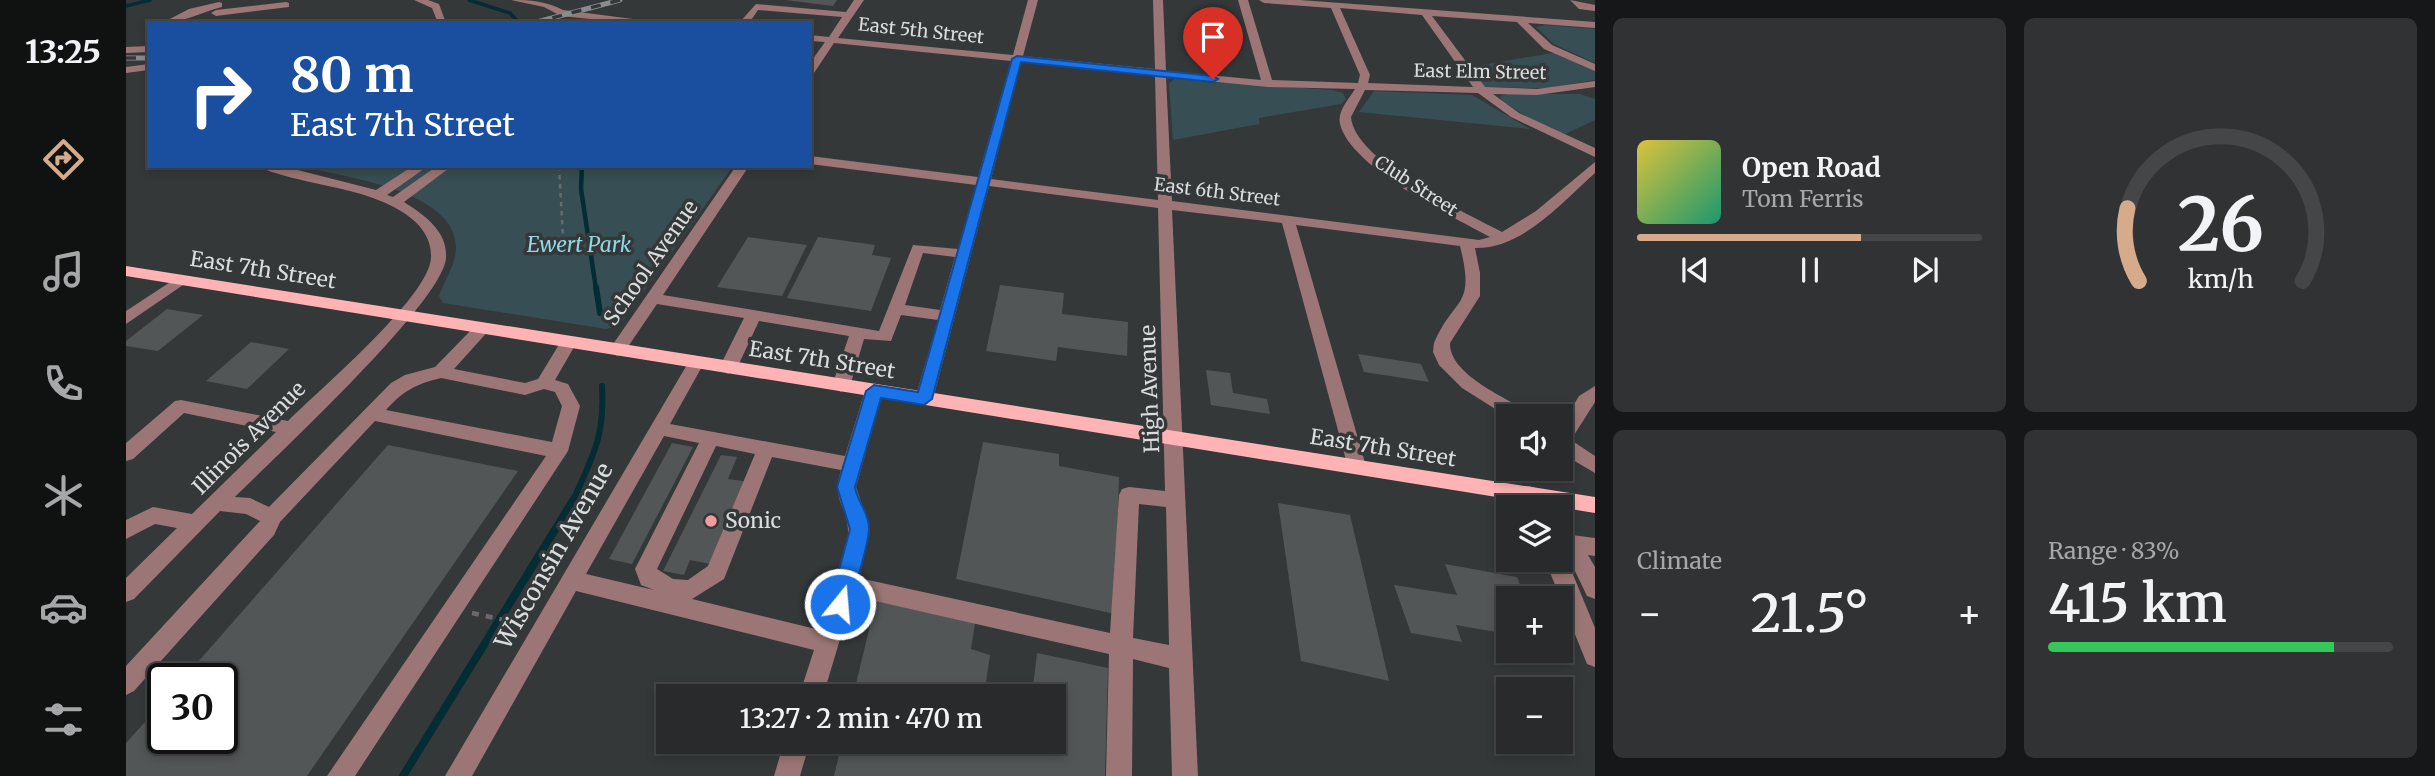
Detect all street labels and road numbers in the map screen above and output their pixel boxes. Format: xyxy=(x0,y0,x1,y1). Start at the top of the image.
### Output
street label: East 5th Street xyxy=(857,12,985,49)
street label: East Elm Street xyxy=(1413,59,1547,84)
street label: Club Street xyxy=(1370,150,1462,221)
street label: East 6th Street xyxy=(1153,172,1282,211)
street label: School Avenue xyxy=(597,195,704,331)
street label: East 7th Street xyxy=(188,245,338,294)
street label: High Avenue xyxy=(1134,324,1165,454)
street label: East 7th Street xyxy=(747,335,897,384)
street label: Illinois Avenue xyxy=(186,375,311,500)
street label: East 7th Street xyxy=(1308,423,1458,472)
street label: Wisconsin Avenue xyxy=(487,457,620,655)

